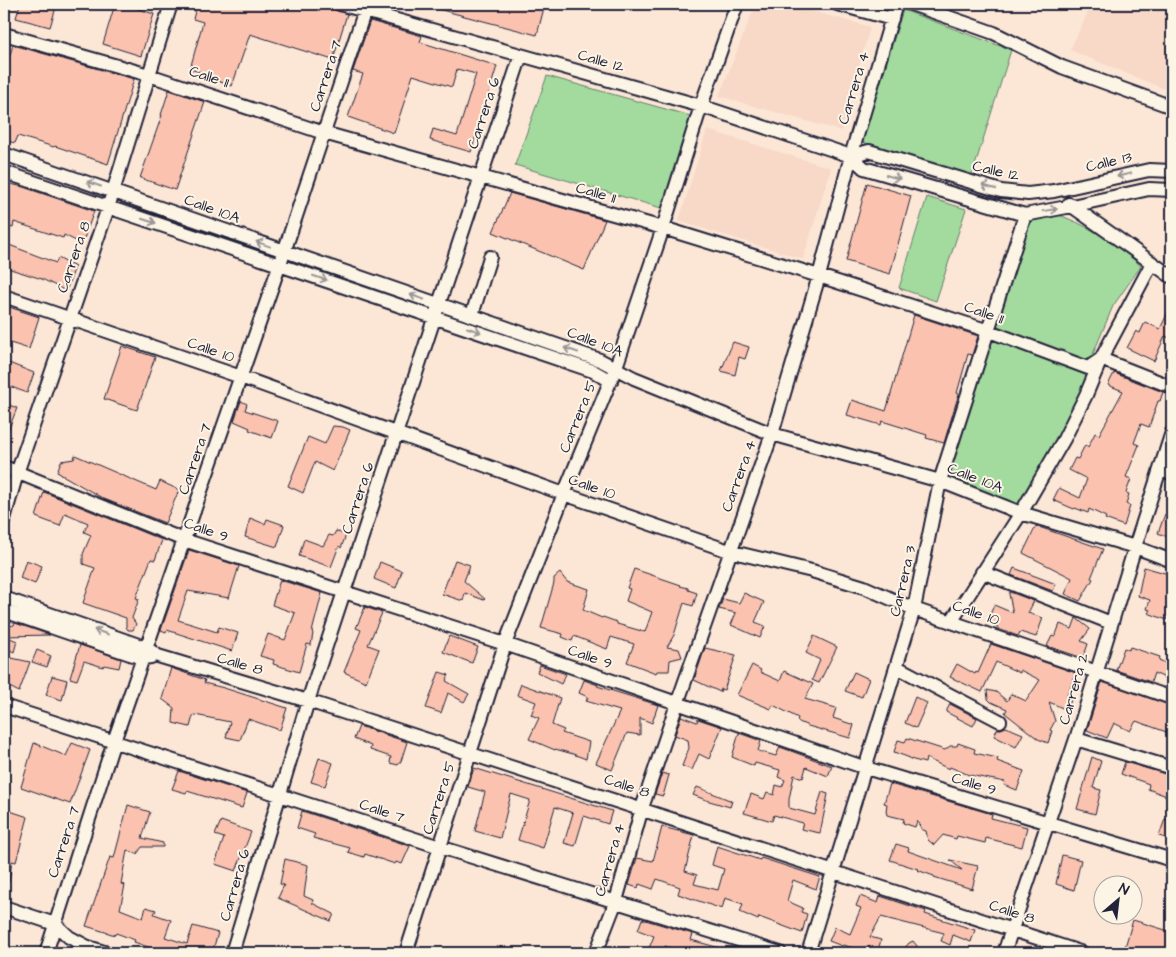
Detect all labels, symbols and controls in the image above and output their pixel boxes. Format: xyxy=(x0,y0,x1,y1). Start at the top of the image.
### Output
street label: Carrera 7 xyxy=(305,38,347,114)
street label: Calle 12 xyxy=(575,44,627,78)
street label: Carrera 4 xyxy=(833,49,875,127)
street label: Calle 11 xyxy=(186,61,232,93)
street label: Carrera 6 xyxy=(463,74,506,152)
street label: Calle 13 xyxy=(1084,146,1134,177)
street label: Calle 12 xyxy=(970,155,1022,187)
one-way arrow xyxy=(1117,171,1133,180)
one-way arrow xyxy=(885,172,901,182)
street label: Calle 11 xyxy=(573,177,619,209)
one-way arrow xyxy=(86,179,102,189)
one-way arrow xyxy=(981,182,997,192)
street label: Calle 10A xyxy=(181,189,243,229)
one-way arrow xyxy=(1042,205,1058,215)
one-way arrow xyxy=(141,217,157,227)
street label: Carrera 8 xyxy=(52,218,96,296)
one-way arrow xyxy=(256,239,272,248)
one-way arrow xyxy=(312,274,328,284)
one-way arrow xyxy=(409,291,425,301)
street label: Calle 11 xyxy=(961,296,1007,330)
street label: Calle 10A xyxy=(564,322,626,362)
one-way arrow xyxy=(466,326,482,336)
street label: Calle 10 xyxy=(185,332,238,368)
one-way arrow xyxy=(563,344,579,354)
street label: Carrera 5 xyxy=(554,378,602,456)
street label: Carrera 7 xyxy=(173,421,217,497)
street label: Carrera 4 xyxy=(716,437,762,515)
street label: Calle 10A xyxy=(944,458,1006,498)
street label: Carrera 6 xyxy=(337,459,380,537)
street label: Calle 10 xyxy=(566,469,619,505)
street label: Calle 9 xyxy=(181,513,231,547)
street label: Carrera 3 xyxy=(885,543,921,619)
street label: Calle 10 xyxy=(950,595,1003,631)
one-way arrow xyxy=(94,627,109,636)
street label: Calle 9 xyxy=(565,640,615,674)
street label: Calle 8 xyxy=(215,647,266,681)
street label: Carrera 2 xyxy=(1054,650,1094,727)
street label: Carrera 5 xyxy=(417,759,461,837)
street label: Calle 9 xyxy=(949,767,999,801)
street label: Calle 8 xyxy=(601,769,653,803)
street label: Calle 7 xyxy=(357,794,407,828)
street label: Carrera 7 xyxy=(43,804,85,880)
street label: Carrera 4 xyxy=(590,821,630,899)
street label: Carrera 6 xyxy=(215,846,255,924)
north arrow xyxy=(1094,874,1144,924)
text: N xyxy=(1115,879,1132,900)
street label: Calle 8 xyxy=(986,895,1038,929)

